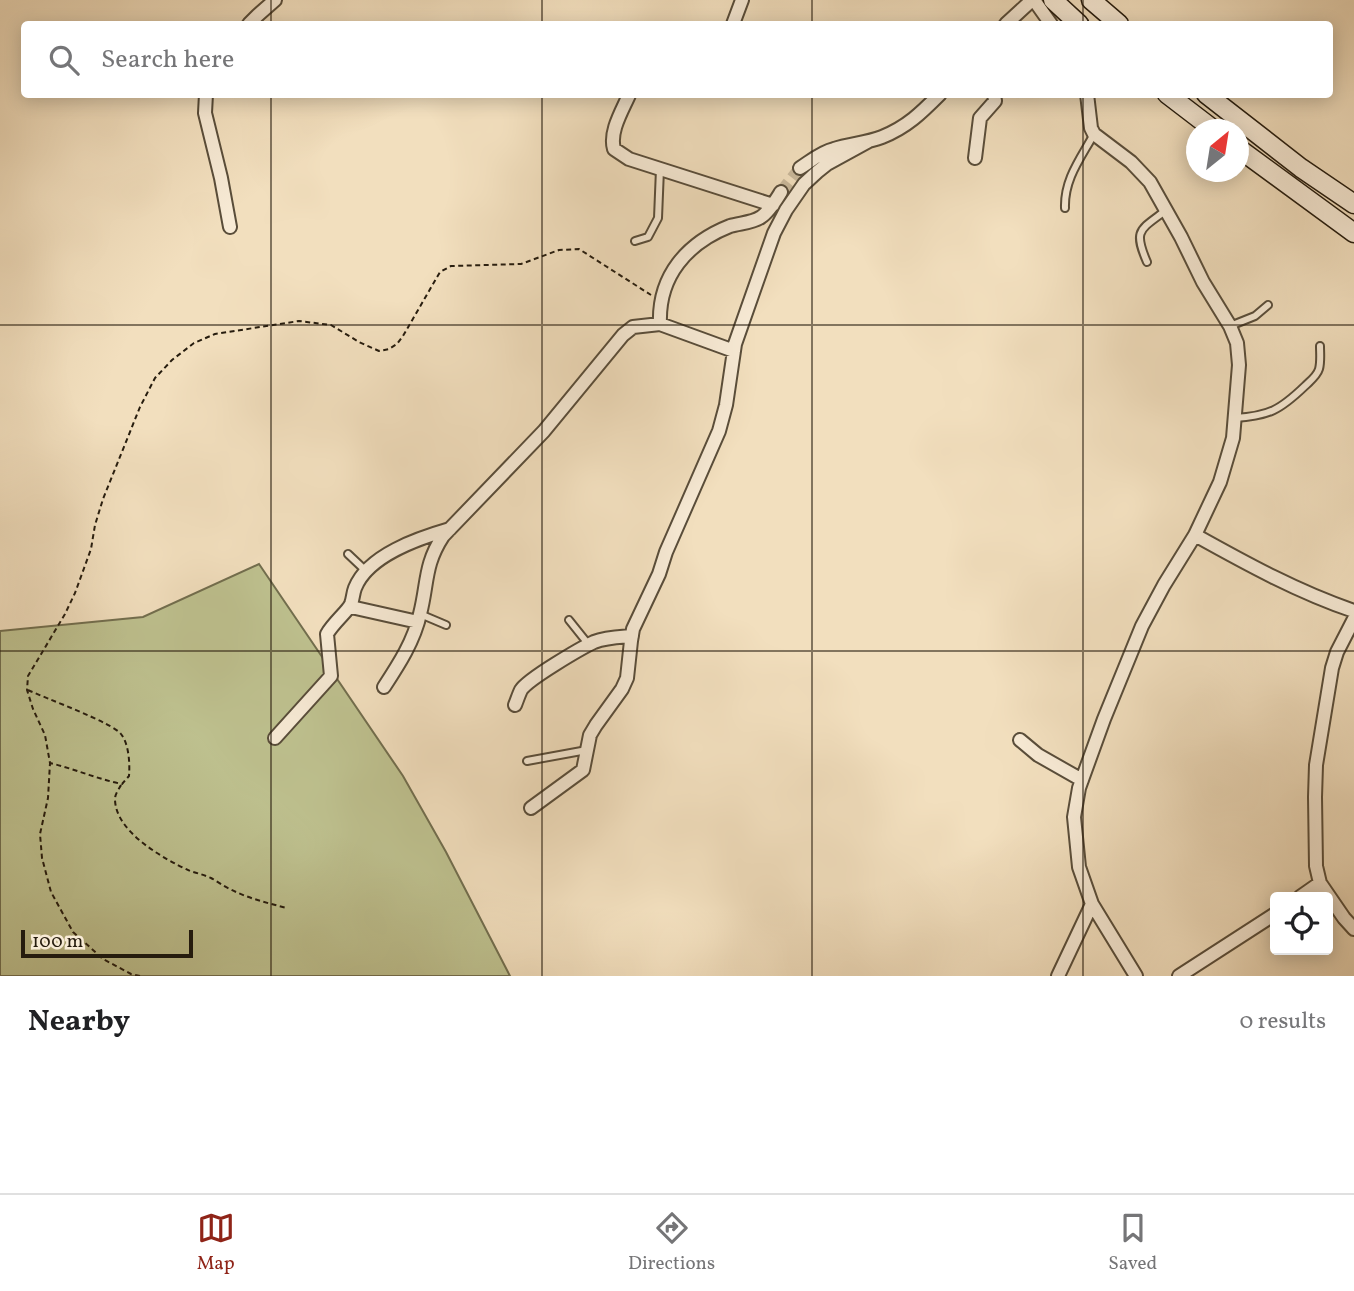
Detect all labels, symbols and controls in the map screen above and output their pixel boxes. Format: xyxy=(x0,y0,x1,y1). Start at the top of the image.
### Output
search box xyxy=(21,21,1333,98)
icon: search xyxy=(45,41,83,79)
text: Search here xyxy=(101,42,234,78)
north arrow xyxy=(1186,119,1249,182)
map controls xyxy=(1270,892,1333,955)
button: locate xyxy=(1270,892,1333,955)
scale bar xyxy=(21,927,192,959)
text: 100 m xyxy=(32,929,83,955)
text: Nearby xyxy=(28,1001,130,1043)
text: 0 results xyxy=(1239,1006,1326,1038)
tab: Map xyxy=(197,1209,235,1277)
tab: Directions xyxy=(628,1209,715,1277)
tab: Saved xyxy=(1108,1209,1157,1277)

